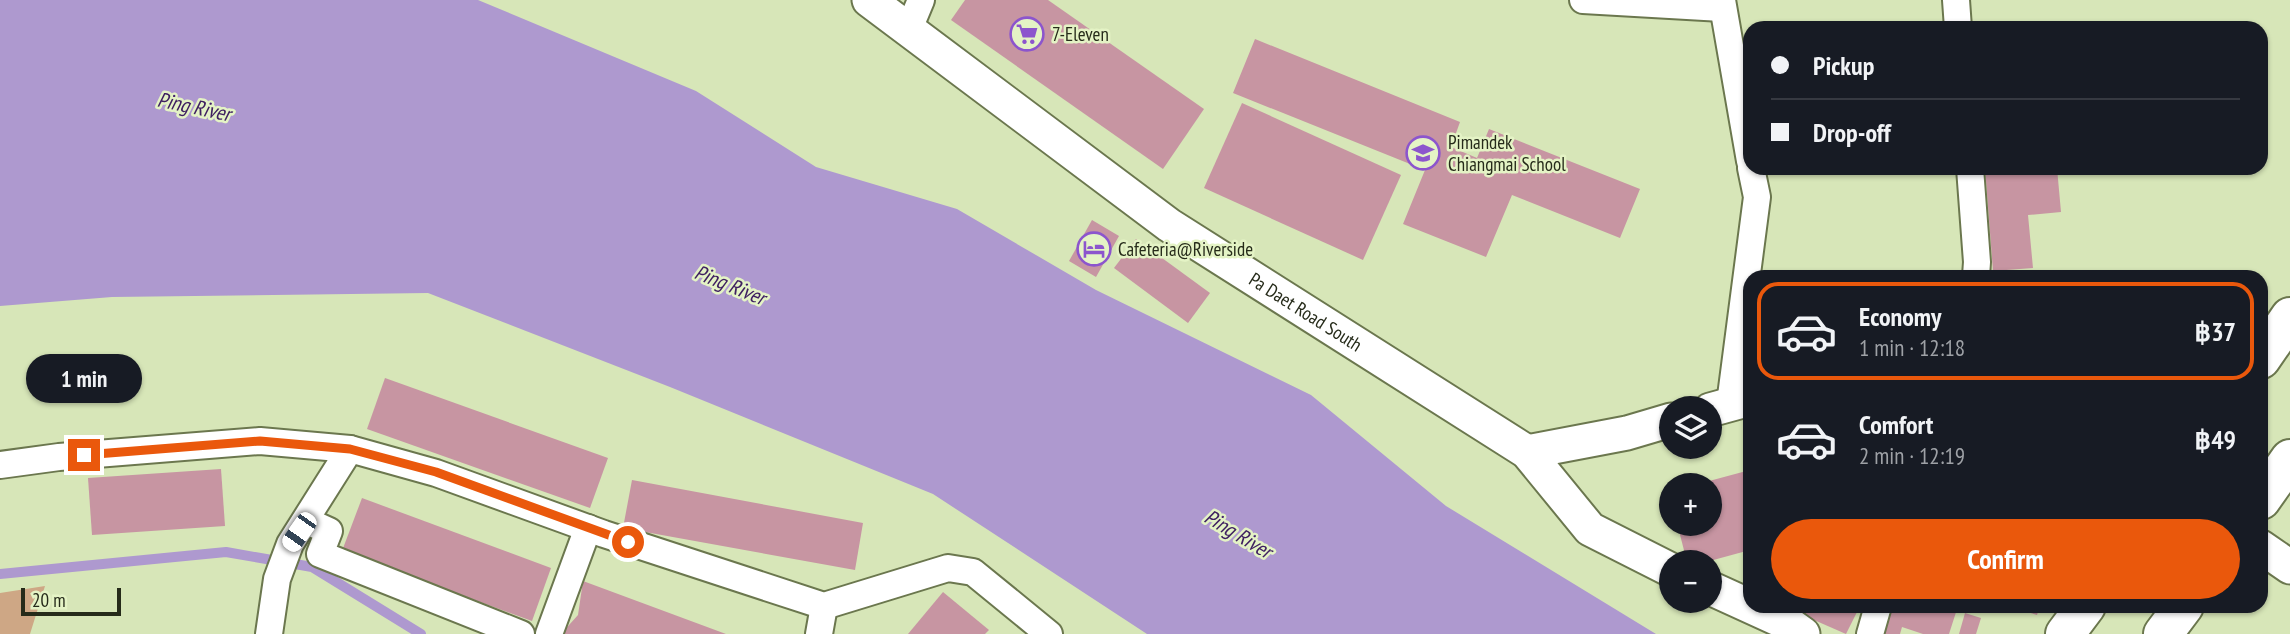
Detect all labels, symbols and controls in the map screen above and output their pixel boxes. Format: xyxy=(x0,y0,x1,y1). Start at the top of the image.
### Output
supermarket icon: 7-Eleven xyxy=(1008,15,1046,53)
place label: 7-Eleven xyxy=(1052,22,1109,46)
text: Pickup xyxy=(1813,49,1874,82)
water label: Ping River xyxy=(155,86,236,128)
text: Drop-off xyxy=(1813,116,1891,149)
place label: Pimandek Chiangmai School xyxy=(1448,130,1566,176)
school or university icon: Pimandek Chiangmai School xyxy=(1404,134,1442,172)
hotel icon: Cafeteria@Riverside xyxy=(1075,230,1113,268)
place label: Cafeteria@Riverside xyxy=(1118,237,1253,261)
water label: Ping River xyxy=(691,258,773,312)
street label: Pa Daet Road South xyxy=(1245,267,1367,356)
icon: car xyxy=(1775,300,1838,363)
text: Economy xyxy=(1859,300,1941,333)
text: ฿37 xyxy=(2195,315,2236,348)
text: 1 min · 12:18 xyxy=(1859,333,1965,362)
callout: 1 min xyxy=(26,354,142,402)
text: 1 min xyxy=(61,364,107,393)
map controls xyxy=(1659,396,1722,613)
button: layers xyxy=(1659,396,1722,459)
icon: car xyxy=(1775,408,1838,471)
text: Comfort xyxy=(1859,408,1933,441)
text: ฿49 xyxy=(2195,423,2236,456)
route end xyxy=(68,439,100,471)
text: 2 min · 12:19 xyxy=(1859,441,1965,470)
button: + xyxy=(1659,473,1722,536)
water label: Ping River xyxy=(1200,503,1280,566)
car xyxy=(279,509,320,555)
button: Confirm xyxy=(1771,519,2240,599)
route start xyxy=(612,526,644,558)
button: − xyxy=(1659,550,1722,613)
scale bar xyxy=(21,585,121,617)
text: 20 m xyxy=(32,588,66,612)

